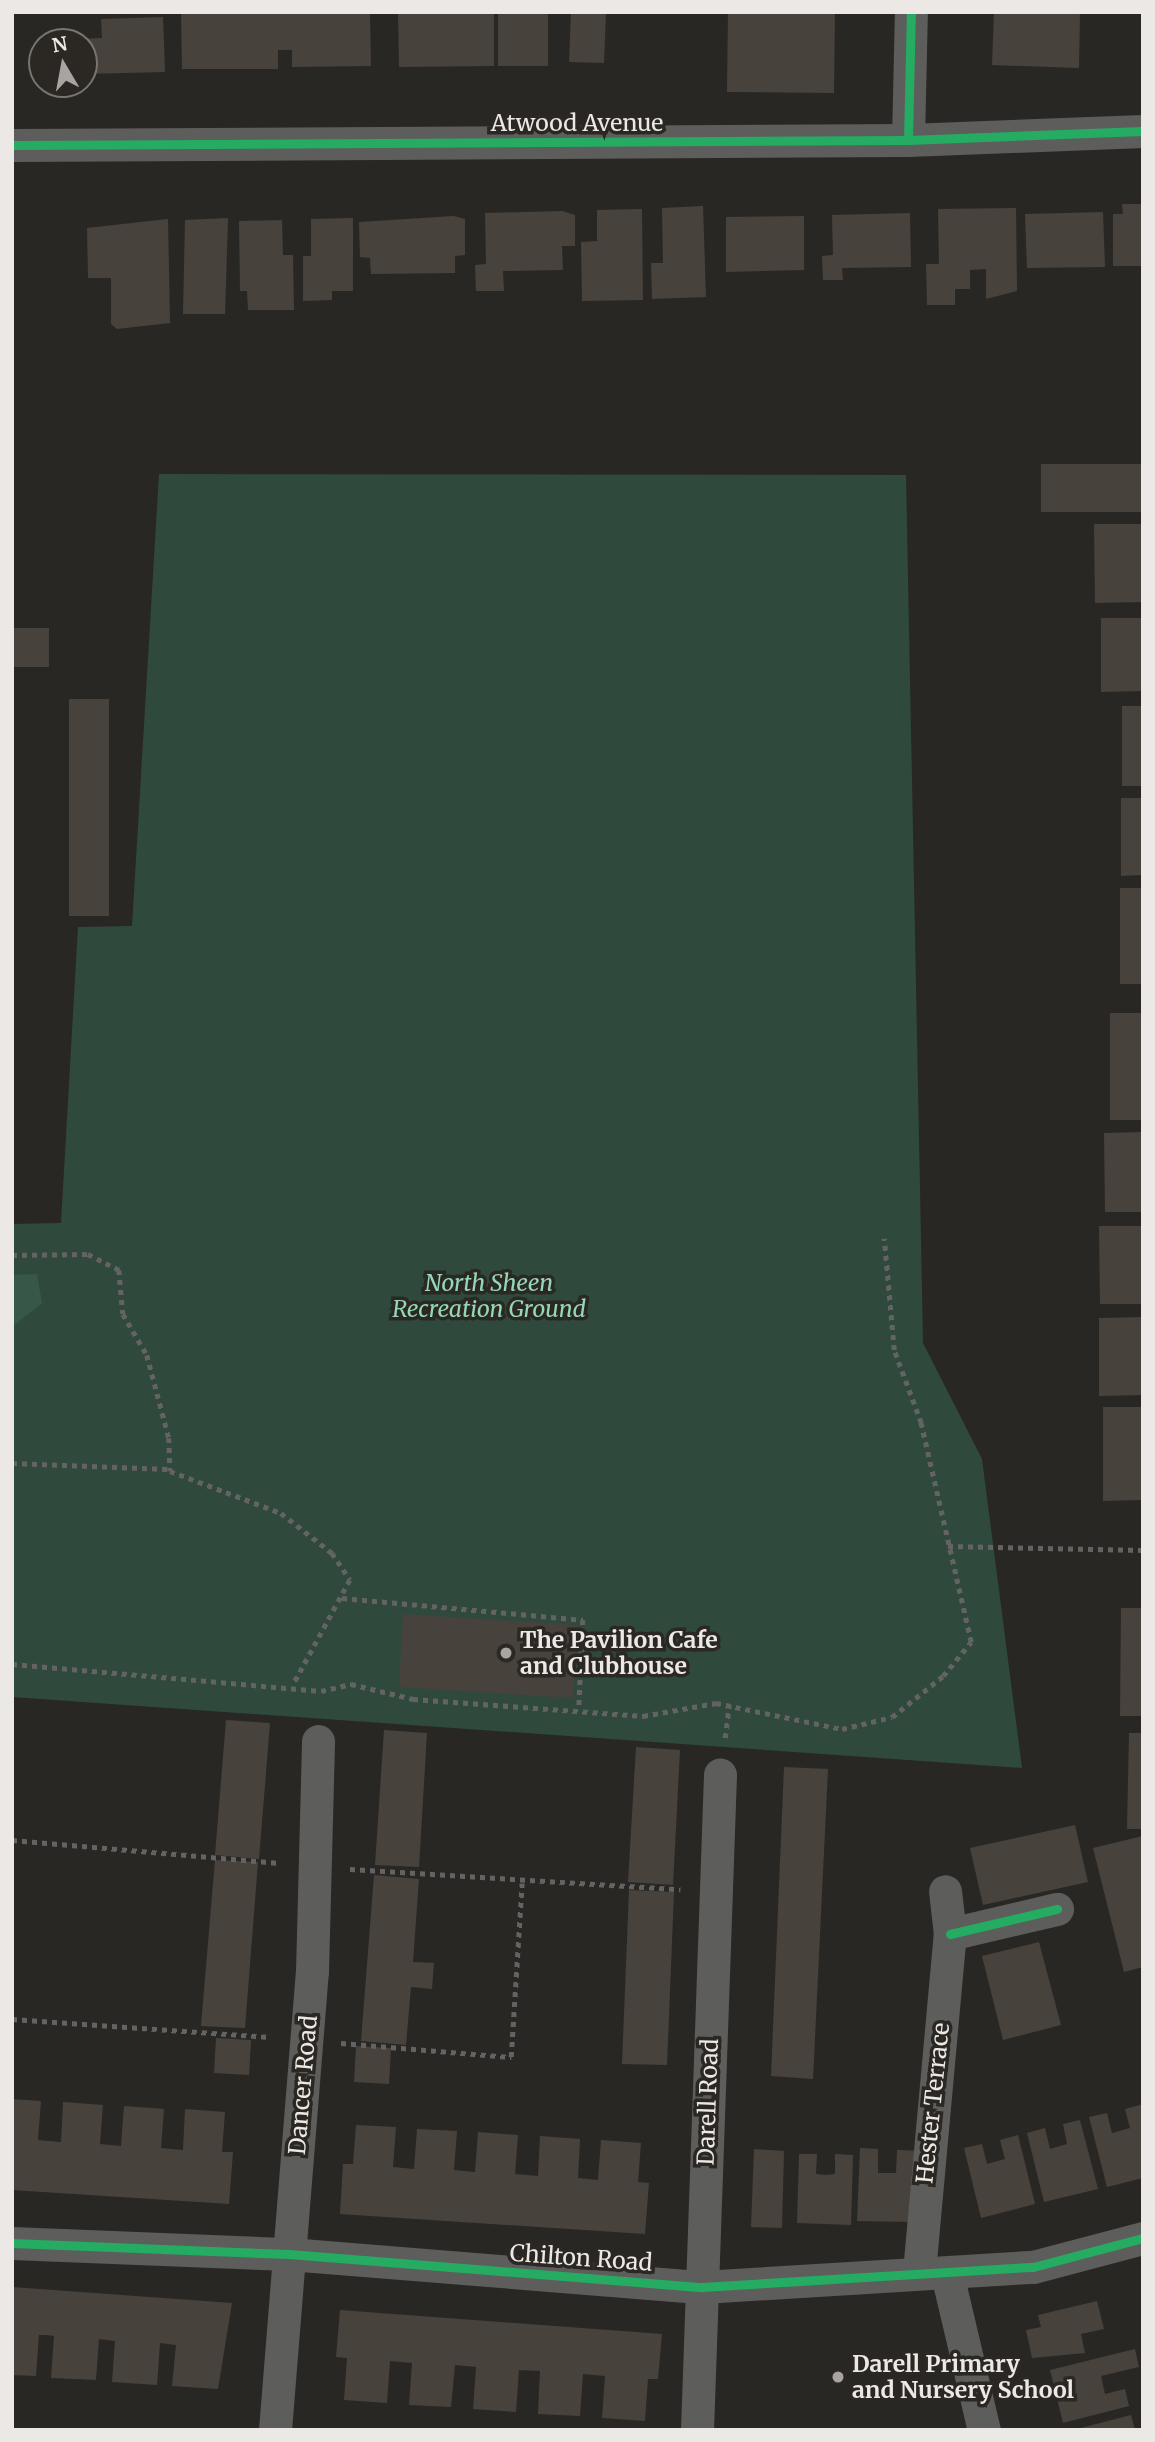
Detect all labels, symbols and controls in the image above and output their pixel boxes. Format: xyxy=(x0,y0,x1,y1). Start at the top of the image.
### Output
north arrow xyxy=(28,28,98,98)
text: N xyxy=(50,31,69,57)
street label: Atwood Avenue xyxy=(491,109,663,137)
park label: North Sheen Recreation Ground xyxy=(392,1269,586,1323)
place label: The Pavilion Cafe and Clubhouse xyxy=(520,1626,718,1680)
marker: The Pavilion Cafe and Clubhouse xyxy=(498,1645,514,1661)
street label: Dancer Road xyxy=(283,2014,323,2156)
street label: Hester Terrace xyxy=(911,2021,955,2185)
street label: Darell Road xyxy=(692,2038,724,2166)
street label: Chilton Road xyxy=(509,2239,653,2277)
place label: Darell Primary and Nursery School xyxy=(852,2350,1074,2404)
marker: Darell Primary and Nursery School xyxy=(830,2369,846,2385)

